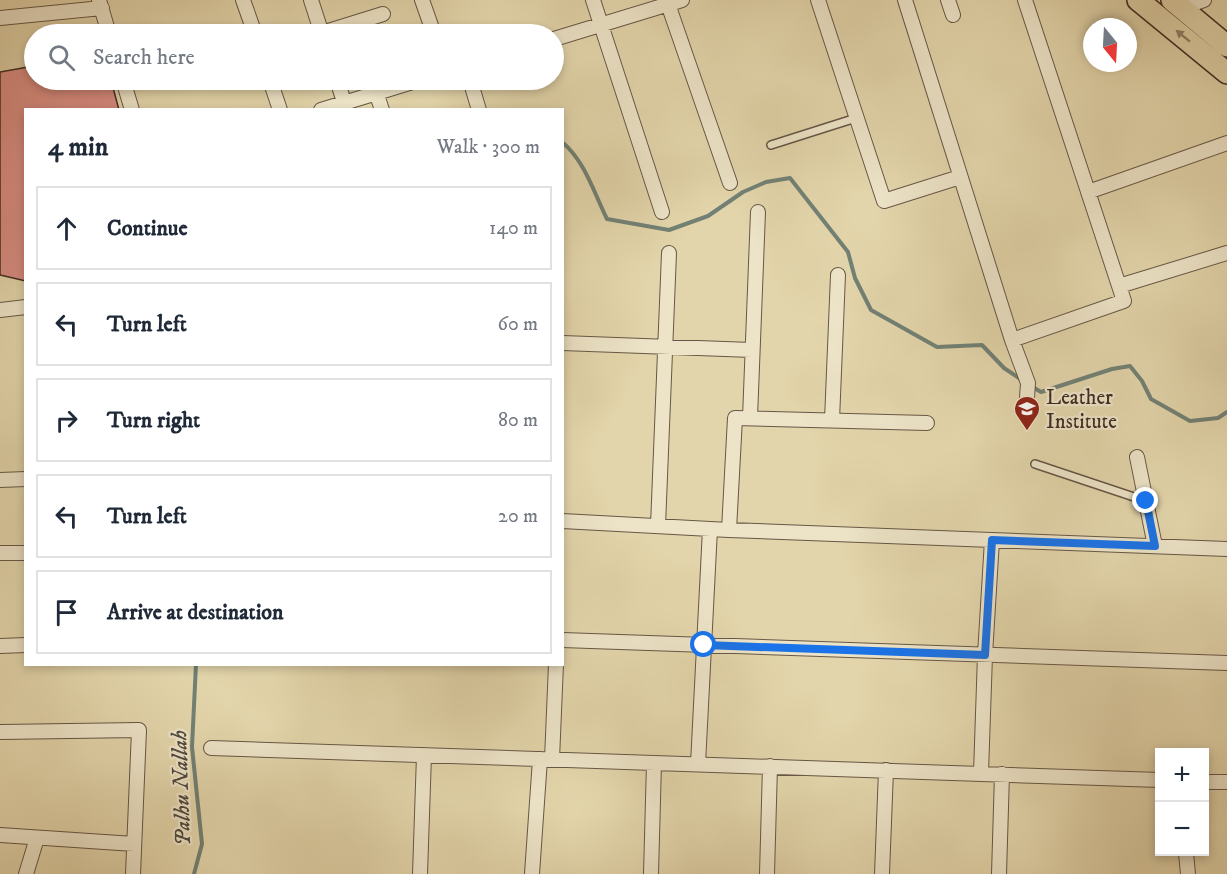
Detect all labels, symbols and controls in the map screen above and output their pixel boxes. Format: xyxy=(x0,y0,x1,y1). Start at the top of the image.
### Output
north arrow xyxy=(1083,18,1137,72)
search box xyxy=(24,24,564,90)
one-way arrow xyxy=(1175,31,1190,43)
icon: search xyxy=(45,41,78,74)
text: Search here xyxy=(93,44,195,71)
text: 4 min xyxy=(48,131,108,164)
text: Walk · 300 m xyxy=(437,135,540,160)
icon: ahead xyxy=(50,212,83,245)
text: Continue xyxy=(107,215,188,242)
text: 140 m xyxy=(489,216,538,241)
icon: left xyxy=(50,308,83,341)
text: Turn left xyxy=(107,311,187,338)
text: 60 m xyxy=(498,312,538,337)
place label: Leather Institute xyxy=(1046,385,1117,435)
school or university icon: Leather Institute xyxy=(1012,394,1042,432)
icon: right xyxy=(50,404,83,437)
text: Turn right xyxy=(107,407,200,434)
text: 80 m xyxy=(498,408,538,433)
route end xyxy=(1132,487,1158,513)
icon: left xyxy=(50,500,83,533)
text: Turn left xyxy=(107,503,187,530)
text: 20 m xyxy=(498,504,538,529)
icon: arrive xyxy=(50,596,83,629)
text: Arrive at destination xyxy=(107,599,284,626)
route start xyxy=(690,631,716,657)
water label: Palhu Nallah xyxy=(166,729,197,846)
map controls xyxy=(1155,748,1209,856)
button: + xyxy=(1155,748,1209,802)
button: − xyxy=(1155,802,1209,856)

